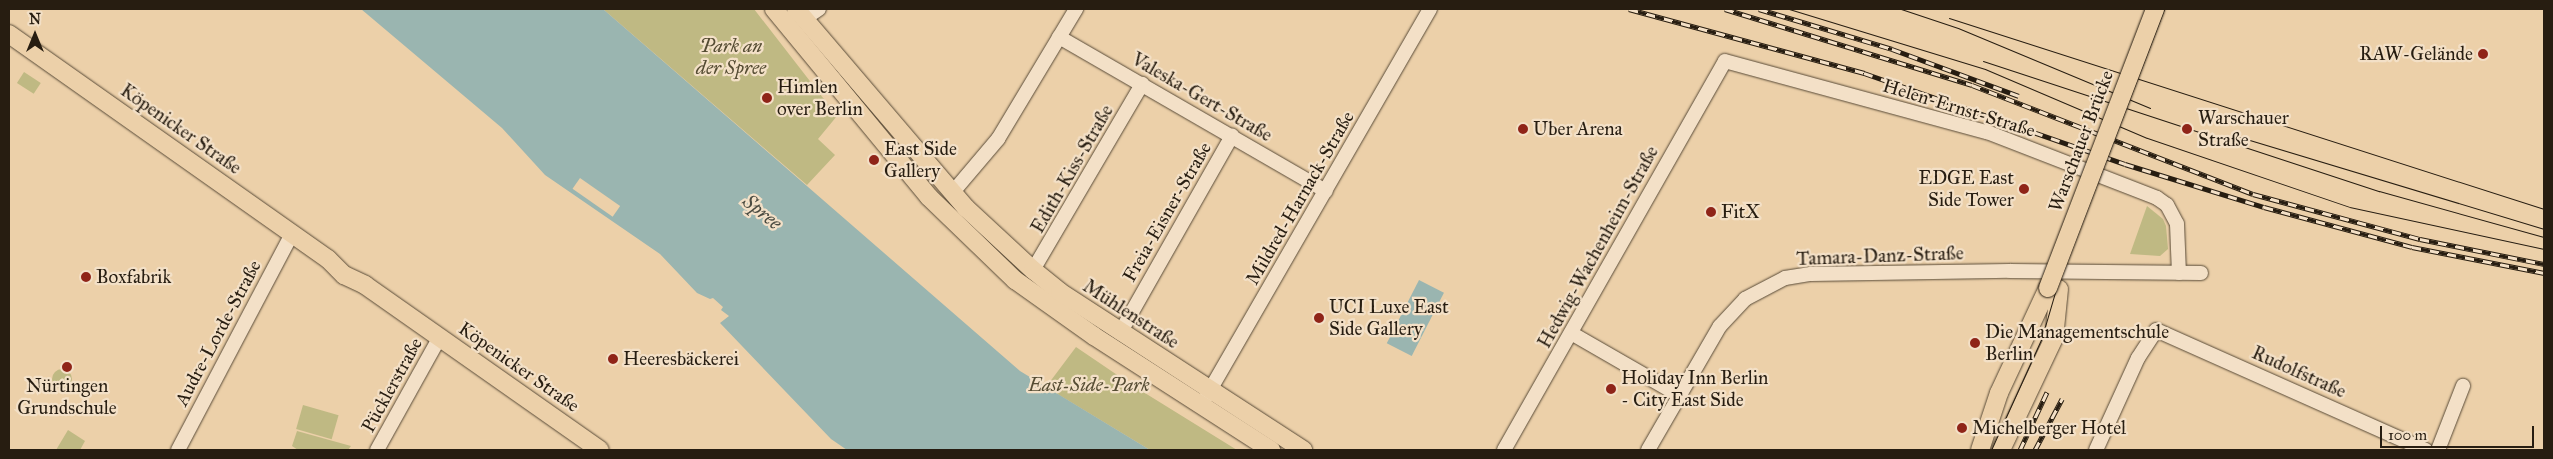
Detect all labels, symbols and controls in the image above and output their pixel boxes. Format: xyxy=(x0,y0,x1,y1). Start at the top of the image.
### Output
north arrow xyxy=(10,10,60,60)
text: N xyxy=(29,11,41,28)
park label: Park an der Spree xyxy=(696,35,766,79)
place label: RAW-Gelände xyxy=(2359,43,2473,65)
street label: Valeska-Gert-Straße xyxy=(1128,48,1276,146)
marker: RAW-Gelände xyxy=(2477,48,2489,60)
street label: Warschauer Brücke xyxy=(2044,67,2118,215)
street label: Helen-Ernst-Straße xyxy=(1880,74,2038,142)
place label: Himlen over Berlin xyxy=(777,76,863,120)
street label: Köpenicker Straße xyxy=(116,79,246,179)
marker: Himlen over Berlin xyxy=(761,92,773,104)
street label: Edith-Kiss-Straße xyxy=(1026,101,1118,237)
street label: Mildred-Harnack-Straße xyxy=(1241,107,1359,289)
place label: Warschauer Straße xyxy=(2198,107,2289,151)
place label: Uber Arena xyxy=(1533,118,1623,140)
marker: Warschauer Straße xyxy=(2180,122,2194,136)
marker: Uber Arena xyxy=(1517,123,1529,135)
place label: East Side Gallery xyxy=(884,138,957,182)
street label: Freia-Eisner-Straße xyxy=(1118,138,1216,286)
street label: Hedwig-Wachenheim-Straße xyxy=(1533,142,1663,352)
marker: East Side Gallery xyxy=(868,154,880,166)
place label: EDGE East Side Tower xyxy=(1919,167,2014,211)
marker: EDGE East Side Tower xyxy=(2018,183,2030,195)
water label: Spree xyxy=(738,189,786,235)
place label: FitX xyxy=(1721,201,1760,223)
marker: FitX xyxy=(1705,206,1717,218)
street label: Tamara-Danz-Straße xyxy=(1796,242,1964,270)
street label: Audre-Lorde-Straße xyxy=(170,256,266,410)
place label: Boxfabrik xyxy=(96,266,171,288)
marker: Boxfabrik xyxy=(80,271,92,283)
street label: Mühlenstraße xyxy=(1079,275,1183,353)
place label: UCI Luxe East Side Gallery xyxy=(1329,296,1449,340)
marker: UCI Luxe East Side Gallery xyxy=(1313,312,1325,324)
street label: Köpenicker Straße xyxy=(454,317,584,417)
place label: Die Managementschule Berlin xyxy=(1985,321,2169,365)
street label: Pücklerstraße xyxy=(357,334,427,436)
marker: Die Managementschule Berlin xyxy=(1969,337,1981,349)
street label: Rudolfstraße xyxy=(2248,341,2350,403)
place label: Heeresbäckerei xyxy=(623,348,739,370)
marker: Heeresbäckerei xyxy=(607,353,619,365)
marker: Nürtingen Grundschule xyxy=(61,361,73,373)
place label: Holiday Inn Berlin - City East Side xyxy=(1621,367,1768,411)
park label: East-Side-Park xyxy=(1028,374,1150,396)
place label: Nürtingen Grundschule xyxy=(17,375,117,419)
marker: Holiday Inn Berlin - City East Side xyxy=(1605,383,1617,395)
scale bar xyxy=(2383,416,2537,448)
place label: Michelberger Hotel xyxy=(1972,417,2126,439)
marker: Michelberger Hotel xyxy=(1956,422,1968,434)
text: 100 m xyxy=(2388,426,2427,444)

